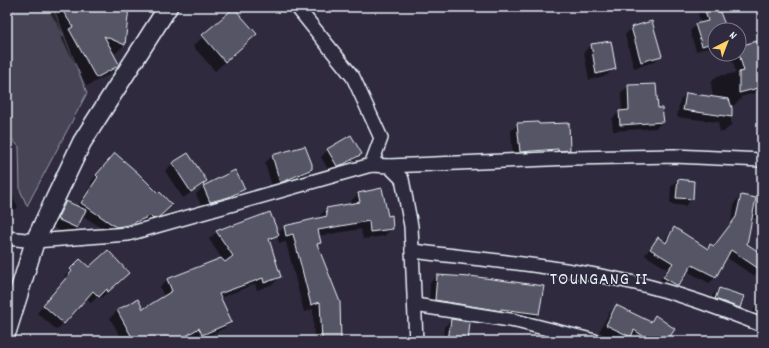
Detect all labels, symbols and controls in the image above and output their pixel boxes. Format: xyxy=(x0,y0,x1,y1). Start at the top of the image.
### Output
north arrow xyxy=(707,22,747,62)
text: N xyxy=(725,28,740,44)
district label: TOUNGANG II xyxy=(550,268,648,293)

